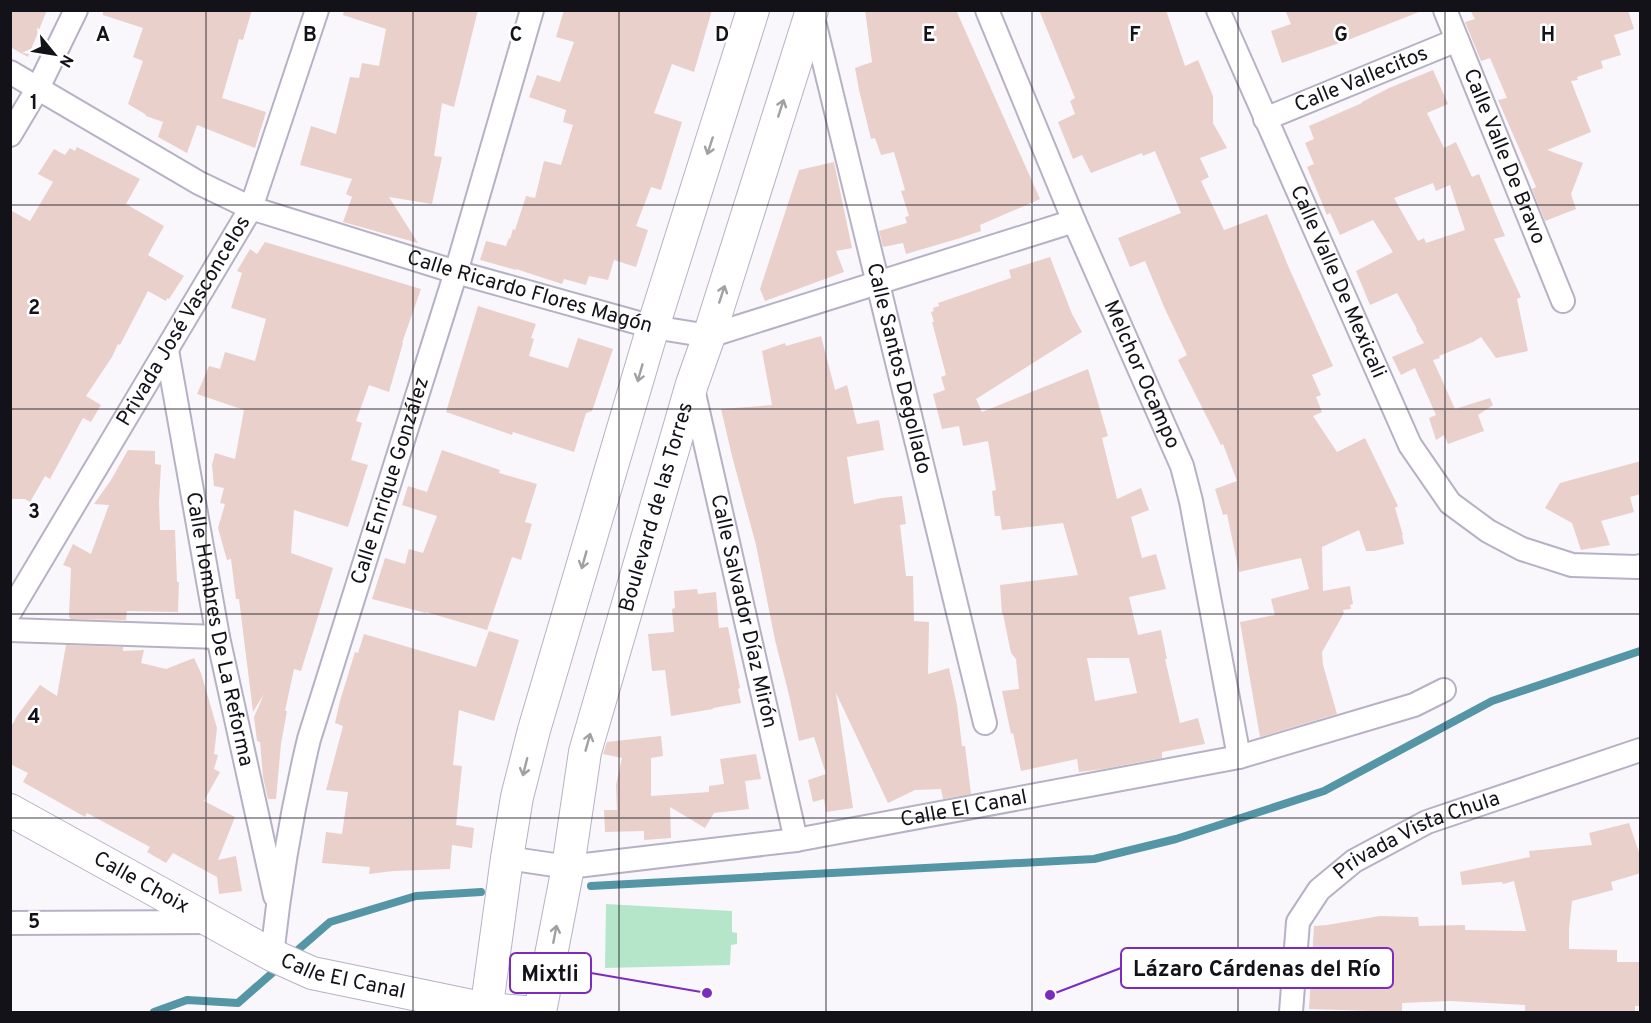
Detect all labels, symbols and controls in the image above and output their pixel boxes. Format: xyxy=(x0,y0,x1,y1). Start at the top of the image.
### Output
text: A xyxy=(96,23,110,49)
text: B xyxy=(303,23,317,49)
text: C xyxy=(510,23,522,49)
text: D xyxy=(715,23,729,49)
text: E xyxy=(923,23,935,49)
text: F xyxy=(1129,23,1141,49)
text: G xyxy=(1334,23,1348,49)
text: H xyxy=(1541,23,1555,49)
north arrow xyxy=(24,24,84,84)
street label: Calle Vallecitos xyxy=(1290,40,1432,119)
text: N xyxy=(54,51,77,70)
street label: Calle Valle De Bravo xyxy=(1457,65,1552,248)
text: 1 xyxy=(30,91,38,117)
one-way arrow xyxy=(777,99,788,118)
one-way arrow xyxy=(704,136,715,155)
street label: Calle Valle De Mexicali xyxy=(1284,181,1392,382)
street label: Privada José Vasconcelos xyxy=(110,211,257,431)
street label: Calle Ricardo Flores Magón xyxy=(403,244,656,340)
street label: Calle Santos Degollado xyxy=(860,260,937,477)
one-way arrow xyxy=(718,285,729,304)
text: 2 xyxy=(28,296,40,322)
street label: Melchor Ocampo xyxy=(1097,296,1186,453)
one-way arrow xyxy=(633,363,645,382)
street label: Calle Enrique González xyxy=(345,373,436,588)
street label: Boulevard de las Torres xyxy=(613,399,700,615)
street label: Calle Hombres De La Reforma xyxy=(179,490,260,769)
street label: Calle Salvador Díaz Mirón xyxy=(704,492,783,731)
text: 3 xyxy=(28,500,40,526)
one-way arrow xyxy=(578,550,589,569)
text: 4 xyxy=(28,705,40,731)
one-way arrow xyxy=(583,733,594,752)
one-way arrow xyxy=(518,757,530,776)
street label: Calle El Canal xyxy=(898,783,1029,834)
street label: Privada Vista Chula xyxy=(1328,785,1503,886)
street label: Calle Choix xyxy=(89,845,194,920)
text: 5 xyxy=(28,910,40,936)
one-way arrow xyxy=(550,925,561,945)
street label: Calle El Canal xyxy=(276,947,408,1005)
callout: Lázaro Cárdenas del Río xyxy=(1121,948,1393,988)
callout: Mixtli xyxy=(510,953,591,993)
text: Lázaro Cárdenas del Río xyxy=(1133,957,1381,984)
text: Mixtli xyxy=(521,962,579,989)

